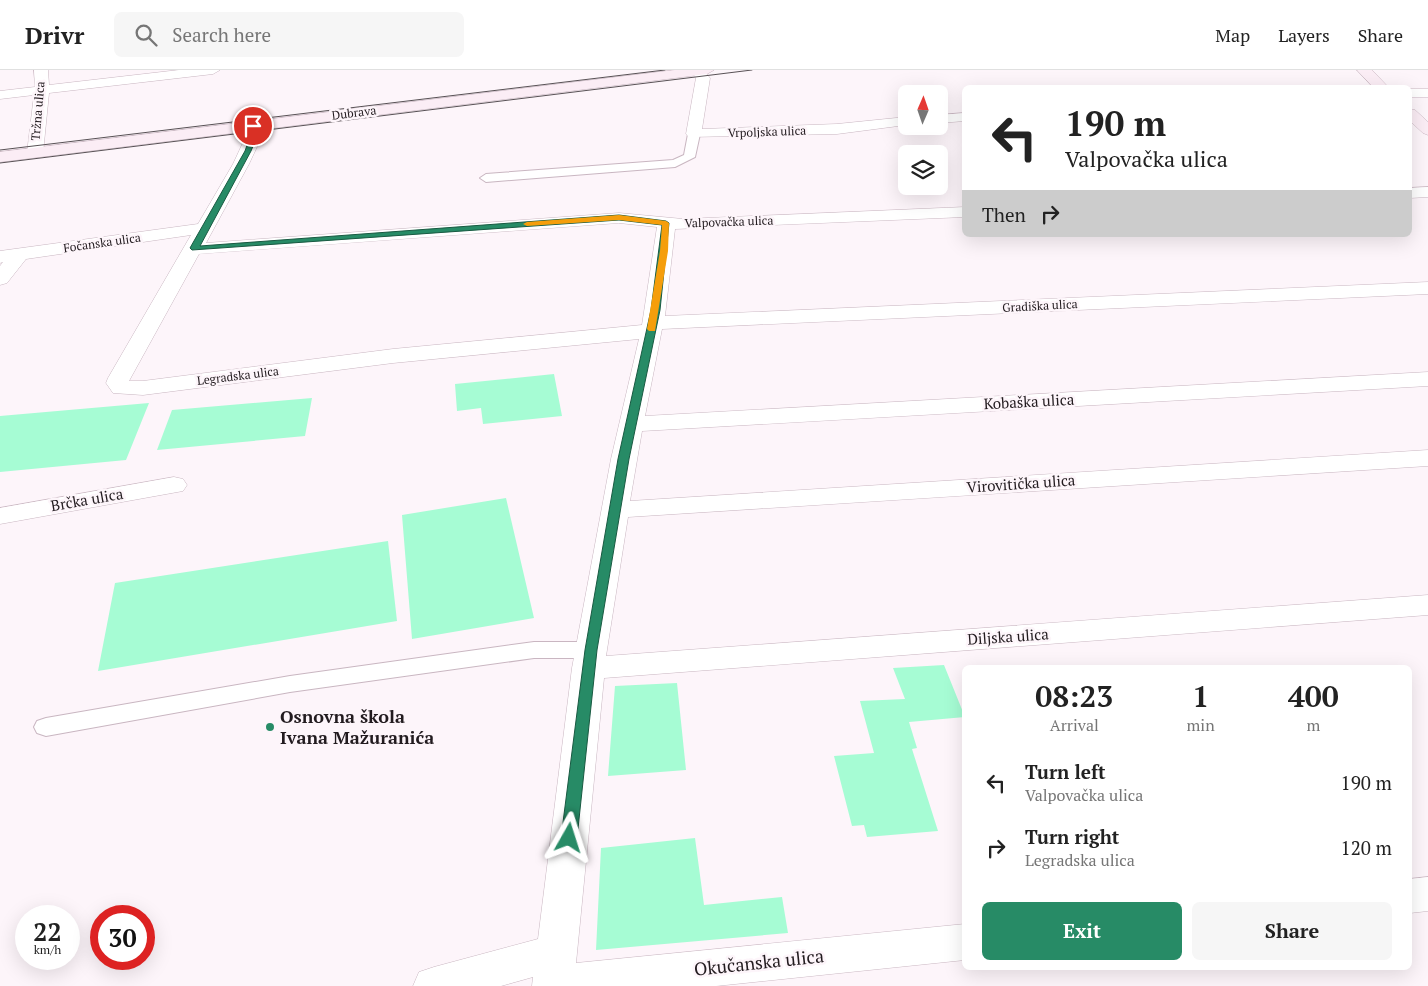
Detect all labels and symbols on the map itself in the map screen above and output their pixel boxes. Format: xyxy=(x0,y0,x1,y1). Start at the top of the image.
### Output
street label: Tržna ulica xyxy=(27,81,48,141)
north arrow xyxy=(898,85,948,135)
street label: Dubrava xyxy=(331,102,377,123)
pin xyxy=(232,105,274,147)
street label: Vrpoljska ulica xyxy=(728,123,806,140)
street label: Valpovačka ulica xyxy=(684,212,774,231)
street label: Fočanska ulica xyxy=(62,230,142,255)
street label: Gradiška ulica xyxy=(1002,296,1078,315)
street label: Legradska ulica xyxy=(196,363,280,388)
street label: Kobaška ulica xyxy=(983,389,1075,413)
street label: Virovitička ulica xyxy=(966,469,1076,497)
street label: Brčka ulica xyxy=(49,483,125,515)
street label: Diljska ulica xyxy=(967,623,1050,649)
place label: Osnovna škola Ivana Mažuranića xyxy=(280,704,434,749)
marker: Osnovna škola Ivana Mažuranića xyxy=(264,721,276,733)
position arrow xyxy=(542,811,594,863)
speed limit sign: 30 xyxy=(90,905,155,970)
street label: Okučanska ulica xyxy=(693,943,825,981)

